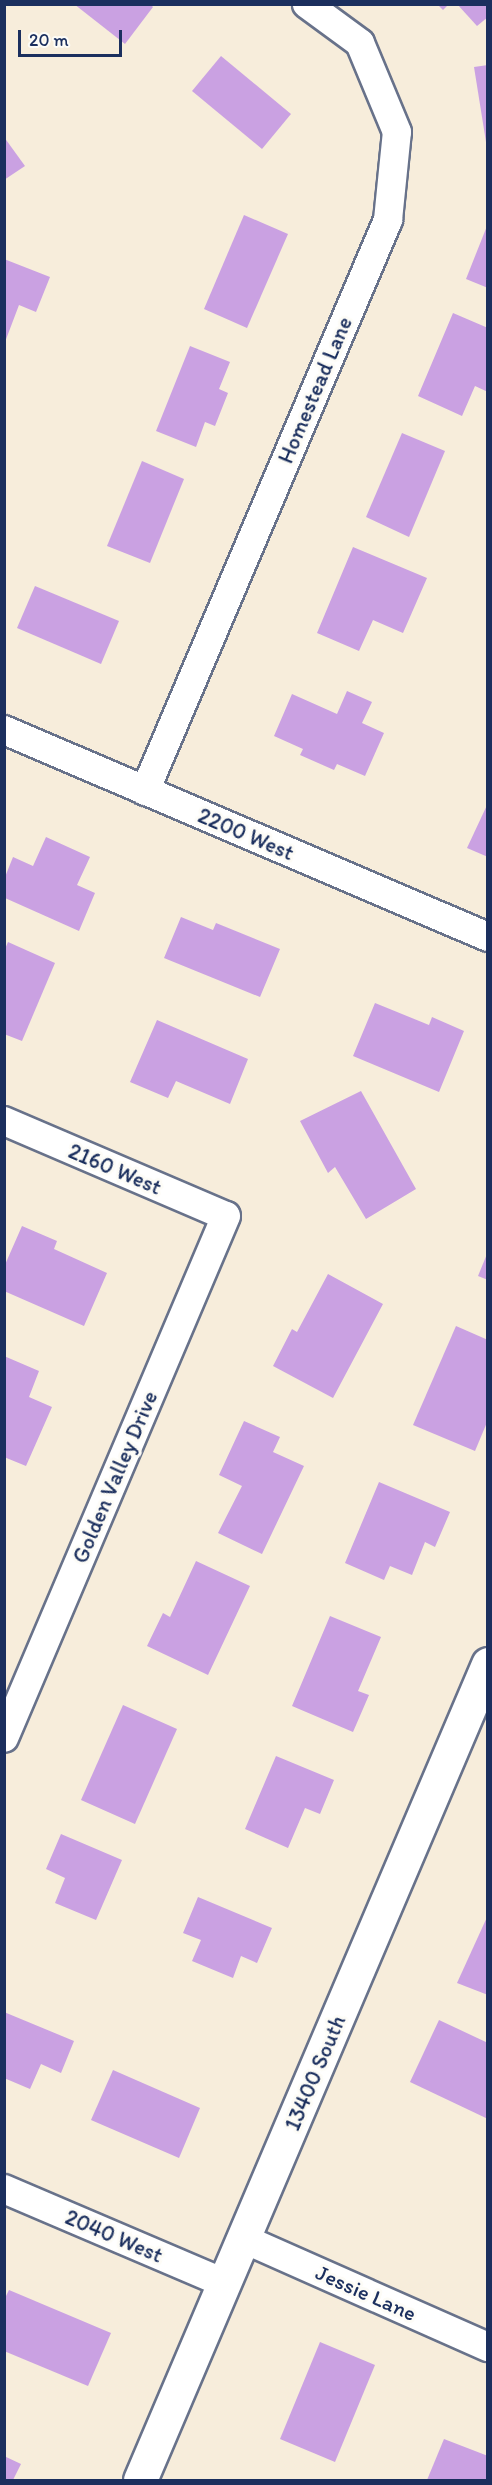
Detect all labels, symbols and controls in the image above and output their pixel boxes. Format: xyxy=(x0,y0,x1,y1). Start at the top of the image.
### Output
scale bar xyxy=(21,18,124,56)
text: 20 m xyxy=(29,29,69,51)
street label: Homestead Lane xyxy=(272,312,358,468)
street label: 2200 West xyxy=(194,802,298,866)
street label: 2160 West xyxy=(65,1138,165,1200)
street label: Golden Valley Drive xyxy=(67,1387,163,1567)
street label: 13400 South xyxy=(279,2011,351,2135)
street label: 2040 West xyxy=(61,2204,167,2268)
street label: Jessie Lane xyxy=(312,2259,420,2327)

